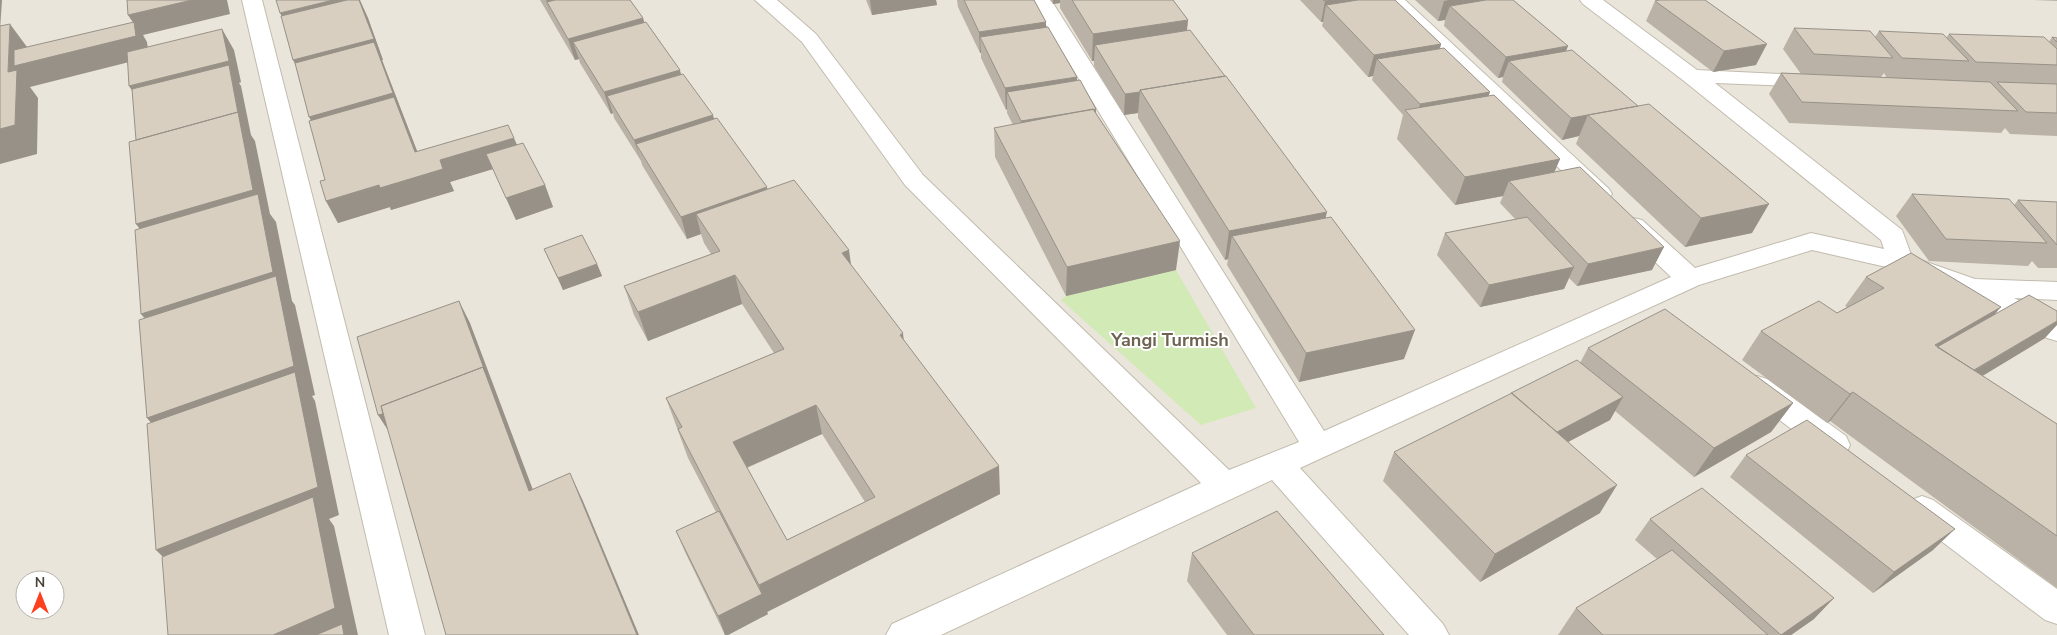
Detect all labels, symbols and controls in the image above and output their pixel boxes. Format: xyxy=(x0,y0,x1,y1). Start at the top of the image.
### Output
district label: Yangi Turmish xyxy=(1110,328,1229,352)
north arrow xyxy=(15,570,65,620)
text: N xyxy=(35,573,45,592)

